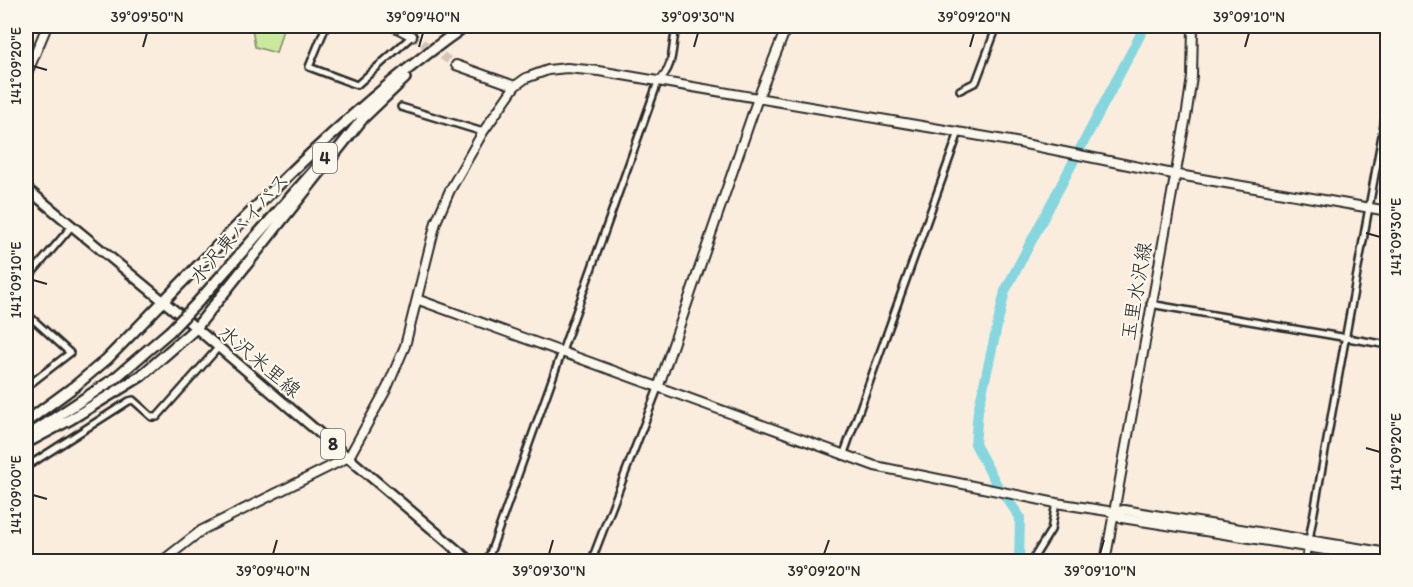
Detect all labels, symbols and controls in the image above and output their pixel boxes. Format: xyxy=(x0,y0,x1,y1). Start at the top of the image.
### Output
text: 39°09'50"N xyxy=(110,8,184,26)
text: 39°09'40"N xyxy=(386,8,460,26)
text: 39°09'30"N xyxy=(661,8,735,26)
text: 39°09'20"N xyxy=(937,8,1011,26)
text: 39°09'10"N xyxy=(1213,8,1285,26)
text: 141°09'20"E xyxy=(7,27,25,105)
road number: 4 xyxy=(313,143,337,173)
street label: 水沢東バイパス xyxy=(184,167,294,289)
text: 141°09'30"E xyxy=(1387,198,1405,276)
street label: 玉里水沢線 xyxy=(1115,240,1157,342)
text: 141°09'10"E xyxy=(7,241,25,319)
street label: 水沢米里線 xyxy=(214,320,306,402)
text: 141°09'20"E xyxy=(1387,413,1405,491)
road number: 8 xyxy=(321,429,345,459)
text: 141°09'00"E xyxy=(7,455,25,535)
text: 39°09'40"N xyxy=(236,562,310,580)
text: 39°09'30"N xyxy=(512,562,586,580)
text: 39°09'20"N xyxy=(787,562,861,580)
text: 39°09'10"N xyxy=(1064,562,1136,580)

